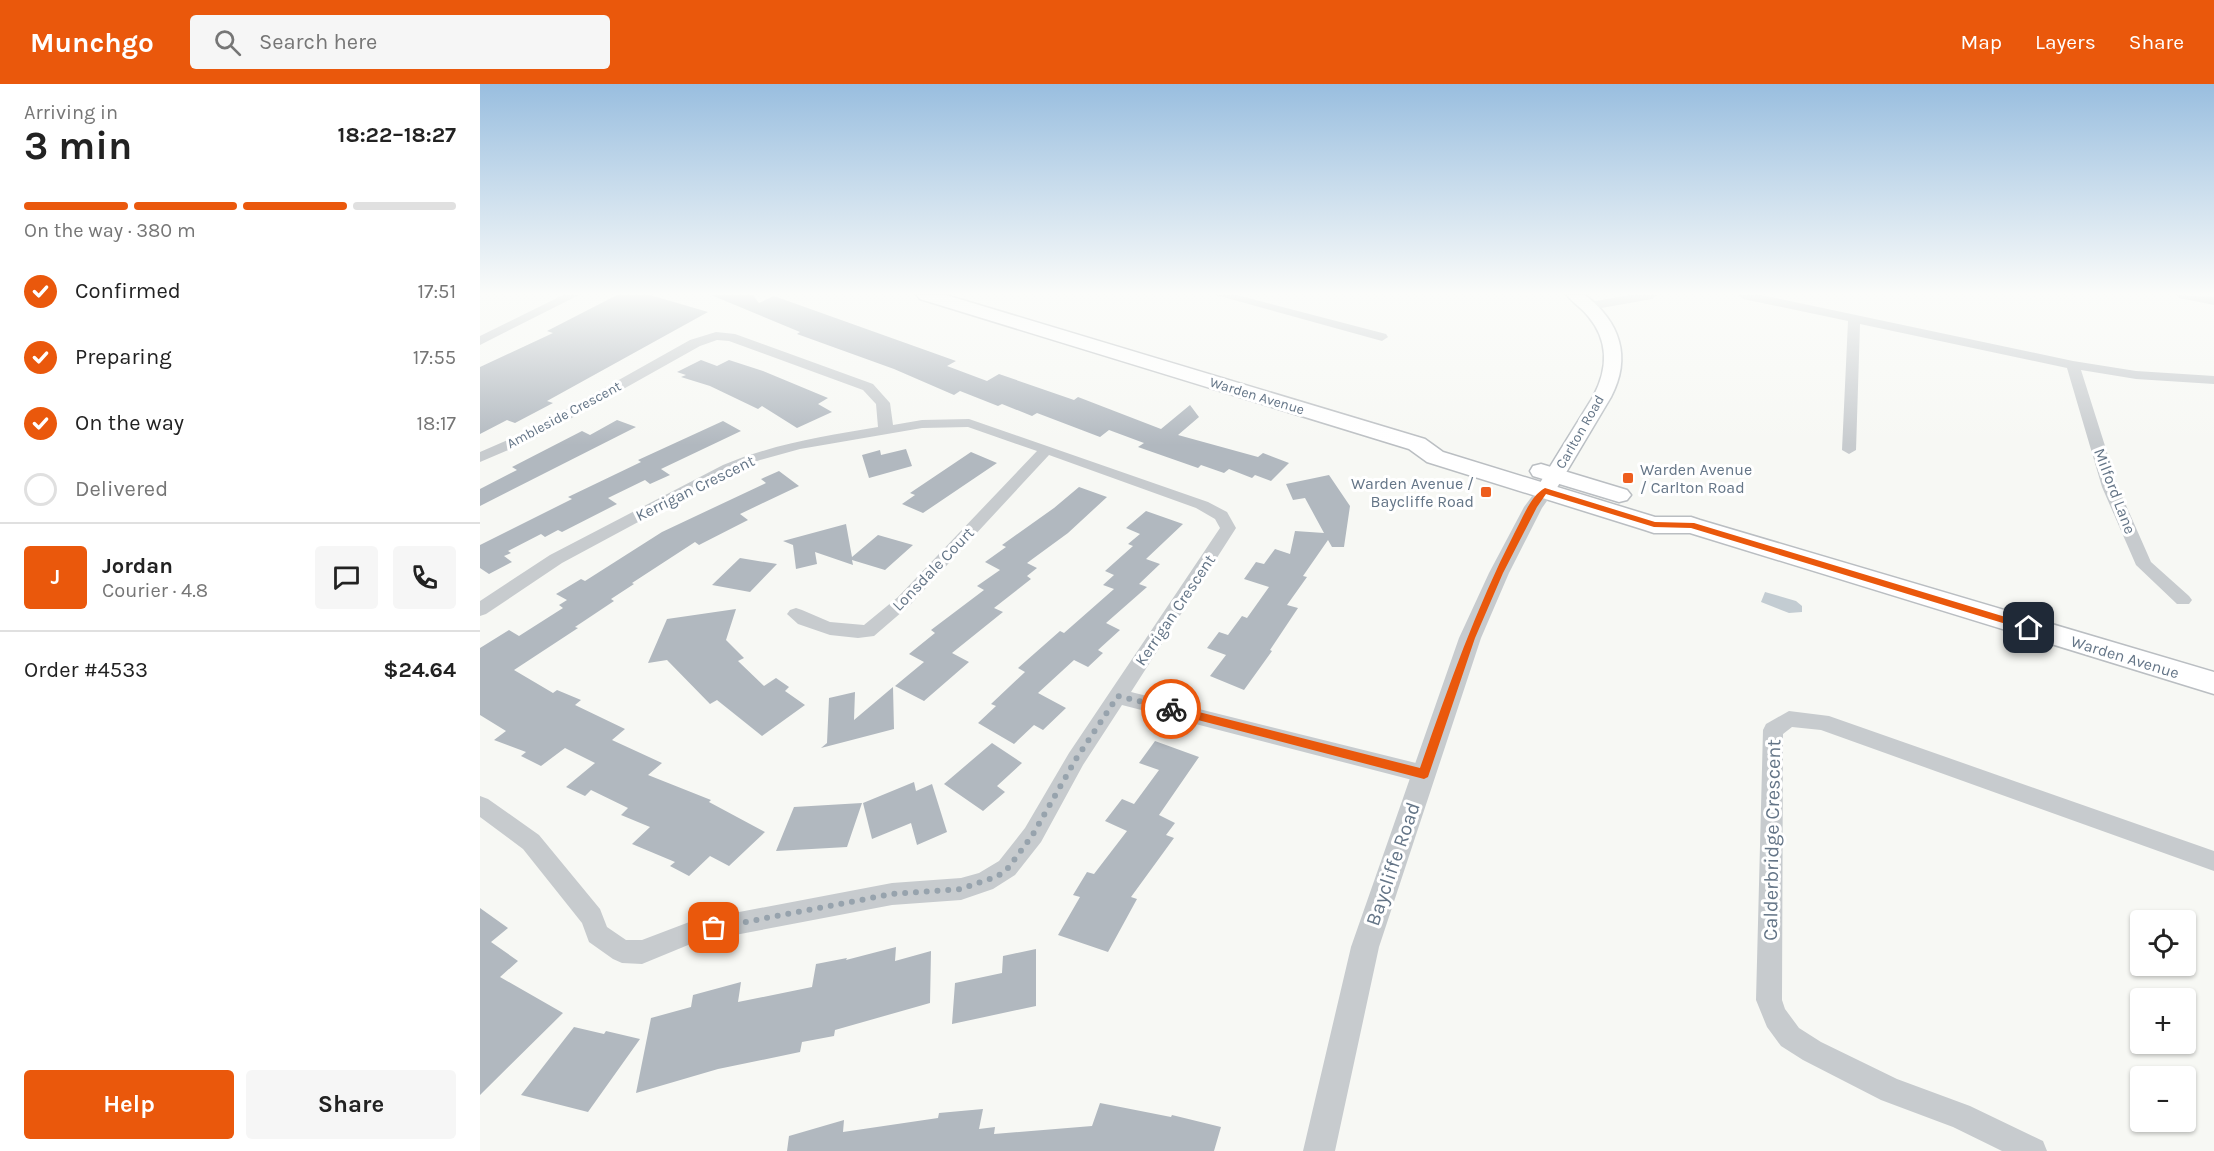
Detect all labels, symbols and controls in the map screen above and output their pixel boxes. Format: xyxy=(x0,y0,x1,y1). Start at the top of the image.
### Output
search box xyxy=(190,15,610,69)
text: Munchgo xyxy=(30,26,154,59)
icon: search xyxy=(211,26,244,59)
text: Search here xyxy=(259,29,377,55)
text: Map xyxy=(1960,30,2002,54)
text: Layers xyxy=(2035,30,2096,54)
text: Share xyxy=(2129,30,2184,54)
text: Arriving in xyxy=(24,101,118,124)
text: 18:22–18:27 xyxy=(338,122,456,148)
text: 3 min xyxy=(24,123,132,169)
text: On the way · 380 m xyxy=(24,219,196,242)
icon: check xyxy=(24,275,57,308)
text: Confirmed xyxy=(75,278,181,304)
text: 17:51 xyxy=(417,280,456,303)
icon: check xyxy=(24,341,57,374)
text: Preparing xyxy=(75,344,172,370)
text: 17:55 xyxy=(413,346,456,369)
street label: Warden Avenue xyxy=(1208,374,1306,418)
street label: Ambleside Crescent xyxy=(504,378,624,452)
street label: Carlton Road xyxy=(1552,392,1608,472)
icon: check xyxy=(24,407,57,440)
text: On the way xyxy=(75,410,184,436)
text: 18:17 xyxy=(416,412,456,435)
street label: Milford Lane xyxy=(2090,445,2140,537)
street label: Kerrigan Crescent xyxy=(632,451,758,525)
place label: Warden Avenue / Carlton Road xyxy=(1640,460,1752,497)
marker: Warden Avenue / Carlton Road xyxy=(1621,471,1635,485)
place label: Warden Avenue / Baycliffe Road xyxy=(1351,474,1474,511)
text: Delivered xyxy=(75,476,168,502)
marker: Warden Avenue / Baycliffe Road xyxy=(1479,485,1493,499)
street label: Lonsdale Court xyxy=(888,523,978,615)
button: chat xyxy=(315,546,378,609)
button: phone xyxy=(393,546,456,609)
street label: Kerrigan Crescent xyxy=(1131,551,1219,669)
text: Jordan xyxy=(102,553,173,579)
text: J xyxy=(51,564,60,590)
text: Courier · 4.8 xyxy=(102,579,208,602)
pin xyxy=(2003,602,2054,653)
icon: home xyxy=(2012,611,2045,644)
street label: Warden Avenue xyxy=(2069,632,2181,682)
text: Order #4533 xyxy=(24,657,148,683)
text: $24.64 xyxy=(383,657,456,683)
courier xyxy=(1141,679,1201,739)
icon: bike xyxy=(1155,693,1188,726)
street label: Calderbridge Crescent xyxy=(1759,738,1785,941)
street label: Baycliffe Road xyxy=(1361,799,1425,929)
pin xyxy=(688,902,739,953)
map controls xyxy=(2130,910,2196,1132)
button: locate xyxy=(2130,910,2196,976)
icon: bag xyxy=(697,911,730,944)
button: + xyxy=(2130,988,2196,1054)
button: − xyxy=(2130,1066,2196,1132)
button: Help xyxy=(24,1070,234,1139)
button: Share xyxy=(246,1070,456,1139)

